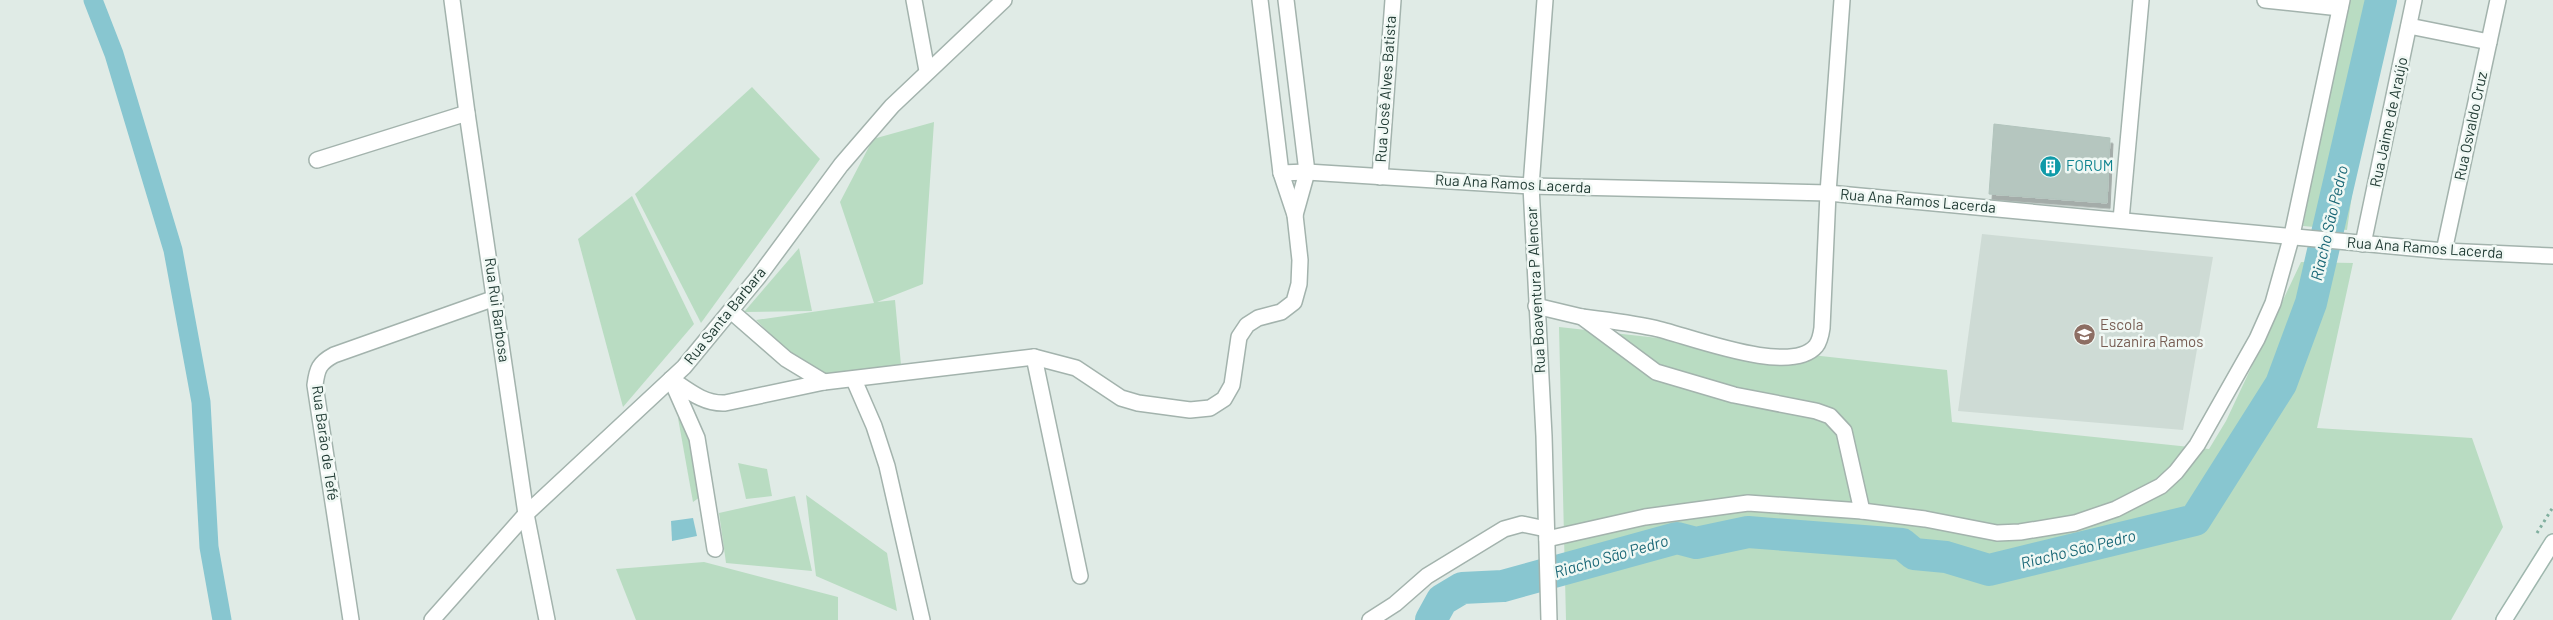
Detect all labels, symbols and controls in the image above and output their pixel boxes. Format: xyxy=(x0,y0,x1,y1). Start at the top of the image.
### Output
street label: Rua Josê Alves Batista xyxy=(1371,15,1399,163)
street label: Rua Jaime de Araújo xyxy=(2365,55,2411,189)
street label: Rua Osvaldo Cruz xyxy=(2450,69,2490,182)
building icon: FORUM xyxy=(2038,154,2062,178)
place label: FORUM xyxy=(2066,156,2113,174)
water label: Riacho São Pedro xyxy=(2306,163,2351,282)
street label: Rua Ana Ramos Lacerda xyxy=(1434,170,1592,196)
street label: Rua Ana Ramos Lacerda xyxy=(1839,184,1997,216)
street label: Rua Boaventura P Alencar xyxy=(1522,206,1548,374)
street label: Rua Ana Ramos Lacerda xyxy=(2346,233,2504,261)
street label: Rua Rui Barbosa xyxy=(482,256,514,363)
street label: Rua Santa Barbara xyxy=(680,263,769,368)
place label: Escola Luzanira Ramos xyxy=(2100,315,2203,350)
school or university icon: Escola Luzanira Ramos xyxy=(2072,322,2096,346)
street label: Rua Barão de Tefé xyxy=(309,384,343,502)
water label: Riacho São Pedro xyxy=(2018,525,2137,572)
water label: Riacho São Pedro xyxy=(1552,530,1670,581)

